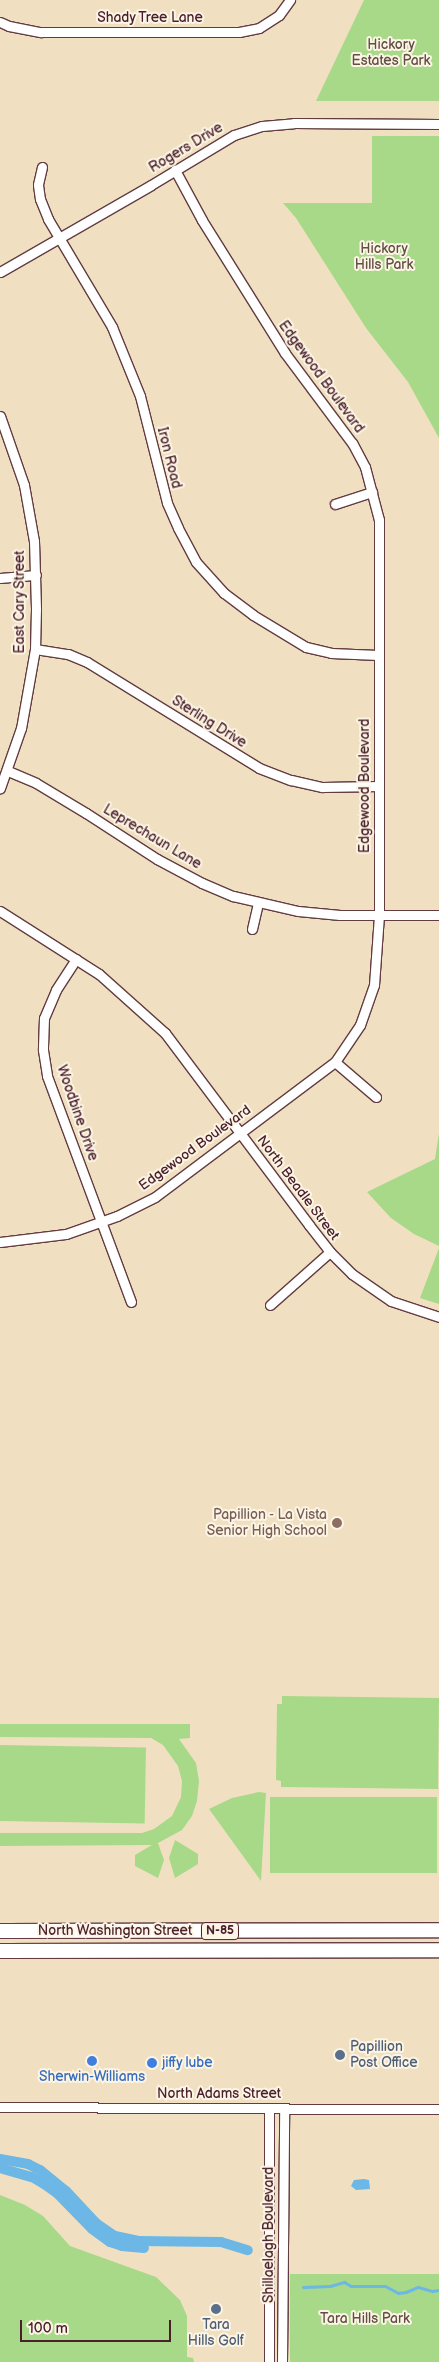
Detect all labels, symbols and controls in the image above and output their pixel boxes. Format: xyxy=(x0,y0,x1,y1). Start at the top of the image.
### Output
street label: Shady Tree Lane xyxy=(97,10,203,26)
park label: Hickory Estates Park xyxy=(352,37,430,70)
street label: Rogers Drive xyxy=(146,119,226,177)
park label: Hickory Hills Park xyxy=(355,241,413,274)
street label: Edgewood Boulevard xyxy=(275,318,367,436)
street label: Iron Road xyxy=(153,426,185,490)
street label: East Cary Street xyxy=(12,550,28,654)
street label: Sterling Drive xyxy=(169,692,249,752)
street label: Edgewood Boulevard xyxy=(357,719,373,853)
street label: Leprechaun Lane xyxy=(100,801,204,873)
street label: Woodbine Drive xyxy=(53,1063,101,1163)
street label: Edgewood Boulevard xyxy=(136,1102,254,1194)
street label: North Beadle Street xyxy=(253,1132,343,1244)
place label: Papillion - La Vista Senior High School xyxy=(206,1507,327,1540)
marker: Papillion - La Vista Senior High School xyxy=(331,1517,343,1529)
road number: N-85 xyxy=(200,1922,240,1940)
street label: North Washington Street xyxy=(37,1923,193,1939)
place label: Papillion Post Office xyxy=(350,2039,418,2072)
marker: Papillion Post Office xyxy=(334,2049,346,2061)
marker: Sherwin-Williams xyxy=(86,2055,98,2067)
place label: jiffy lube xyxy=(162,2055,213,2071)
marker: jiffy lube xyxy=(146,2057,158,2069)
place label: Sherwin-Williams xyxy=(39,2069,145,2085)
street label: North Adams Street xyxy=(157,2086,281,2102)
street label: Shillaelagh Boulevard xyxy=(261,2167,277,2303)
marker: Tara Hills Golf xyxy=(210,2303,222,2315)
scale bar xyxy=(22,2310,174,2342)
park label: Tara Hills Park xyxy=(320,2311,410,2327)
place label: Tara Hills Golf xyxy=(188,2317,244,2350)
text: 100 m xyxy=(28,2319,68,2338)

